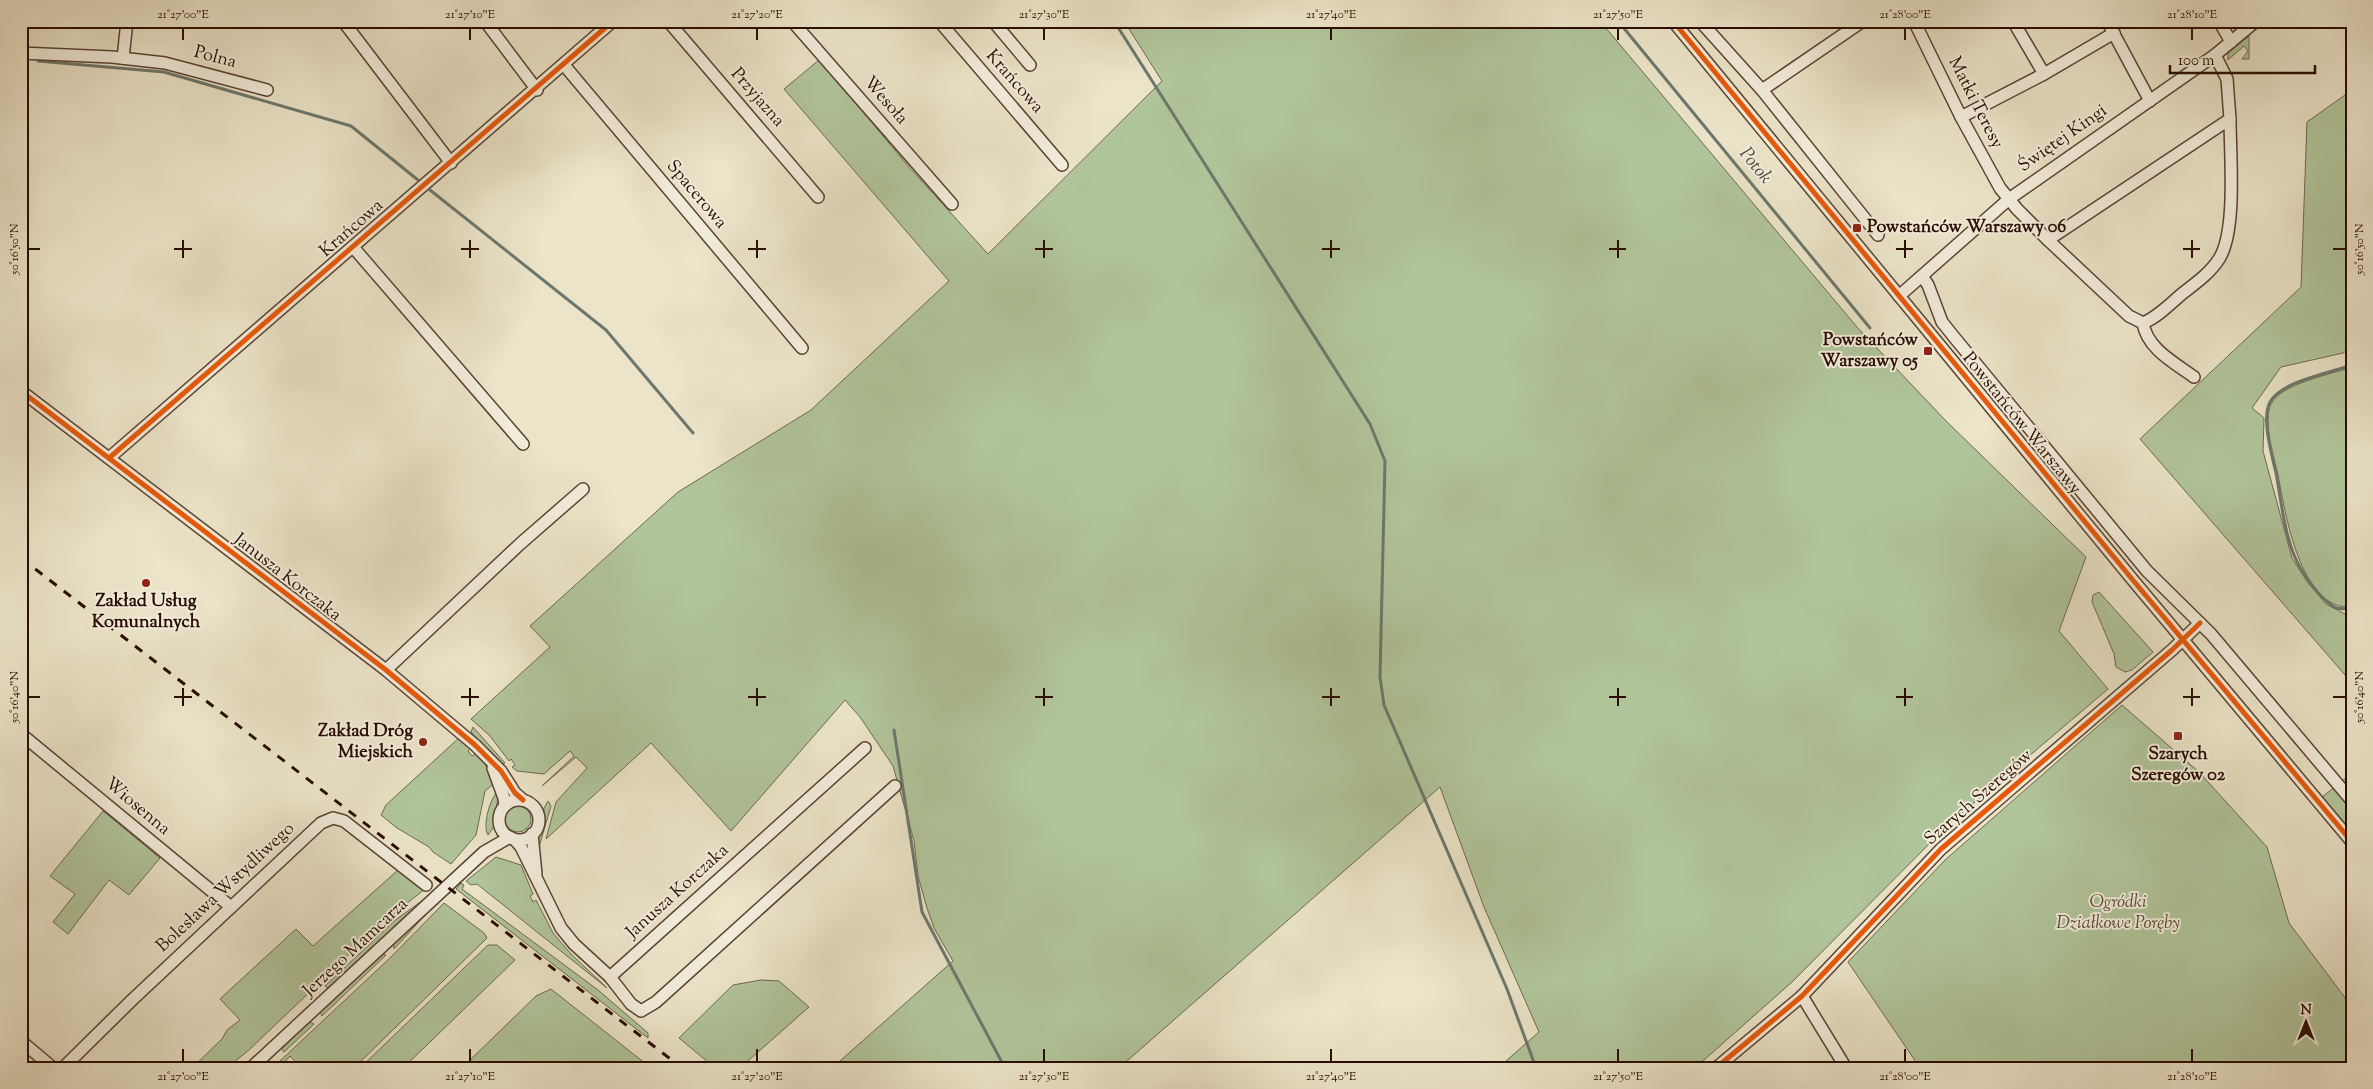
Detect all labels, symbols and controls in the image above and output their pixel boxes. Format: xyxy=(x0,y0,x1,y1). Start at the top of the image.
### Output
text: 21°27'00"E xyxy=(157,6,210,24)
text: 21°27'10"E xyxy=(445,6,496,24)
text: 21°27'20"E xyxy=(731,6,783,24)
text: 21°27'30"E xyxy=(1019,6,1070,24)
text: 21°27'40"E xyxy=(1306,6,1357,24)
text: 21°27'50"E xyxy=(1593,6,1644,24)
text: 21°28'00"E xyxy=(1879,6,1932,24)
text: 21°28'10"E xyxy=(2167,6,2218,24)
street label: Polna xyxy=(191,40,239,76)
scale bar xyxy=(2170,42,2316,74)
street label: Krańcowa xyxy=(979,44,1049,120)
text: 100 m xyxy=(2178,51,2215,72)
street label: Matki Teresy xyxy=(1941,52,2009,154)
street label: Przyjazna xyxy=(724,62,790,134)
street label: Wesoła xyxy=(857,71,913,131)
street label: Świętej Kingi xyxy=(2013,98,2113,179)
water label: Potok xyxy=(1732,142,1778,190)
street label: Spacerowa xyxy=(659,155,733,235)
street label: Krańcowa xyxy=(314,194,390,264)
place label: Powstańców Warszawy 06 xyxy=(1867,215,2066,241)
marker: Powstańców Warszawy 06 xyxy=(1851,222,1863,234)
text: 50°16'50"N xyxy=(6,223,24,276)
text: 50°16'50"N xyxy=(2351,223,2369,276)
place label: Powstańców Warszawy 05 xyxy=(1820,328,1919,375)
marker: Powstańców Warszawy 05 xyxy=(1922,345,1934,357)
street label: Powstańców Warszawy xyxy=(1955,347,2087,501)
street label: Janusza Korczaka xyxy=(227,527,346,628)
marker: Zakład Usług Komunalnych xyxy=(140,577,152,589)
place label: Zakład Usług Komunalnych xyxy=(92,589,201,636)
text: 50°16'40"N xyxy=(6,671,24,724)
text: 50°16'40"N xyxy=(2351,671,2369,724)
place label: Zakład Dróg Miejskich xyxy=(318,719,413,766)
marker: Szarych Szeregów 02 xyxy=(2172,730,2184,742)
marker: Zakład Dróg Miejskich xyxy=(417,736,429,748)
place label: Szarych Szeregów 02 xyxy=(2131,742,2226,789)
street label: Szarych Szeregów xyxy=(1919,743,2039,852)
street label: Wiosenna xyxy=(98,772,176,842)
street label: Bolesława Wstydliwego xyxy=(151,817,301,959)
street label: Janusza Korczaka xyxy=(620,839,735,946)
park label: Ogródki Działkowe Poręby xyxy=(2056,890,2180,937)
street label: Jerzego Mamcarza xyxy=(297,892,414,1004)
north arrow xyxy=(2280,996,2330,1046)
text: N xyxy=(2300,1001,2312,1021)
text: 21°27'00"E xyxy=(157,1068,210,1086)
text: 21°27'10"E xyxy=(445,1068,496,1086)
text: 21°27'20"E xyxy=(731,1068,783,1086)
text: 21°27'30"E xyxy=(1019,1068,1070,1086)
text: 21°27'40"E xyxy=(1306,1068,1357,1086)
text: 21°27'50"E xyxy=(1593,1068,1644,1086)
text: 21°28'00"E xyxy=(1879,1068,1932,1086)
text: 21°28'10"E xyxy=(2167,1068,2218,1086)

